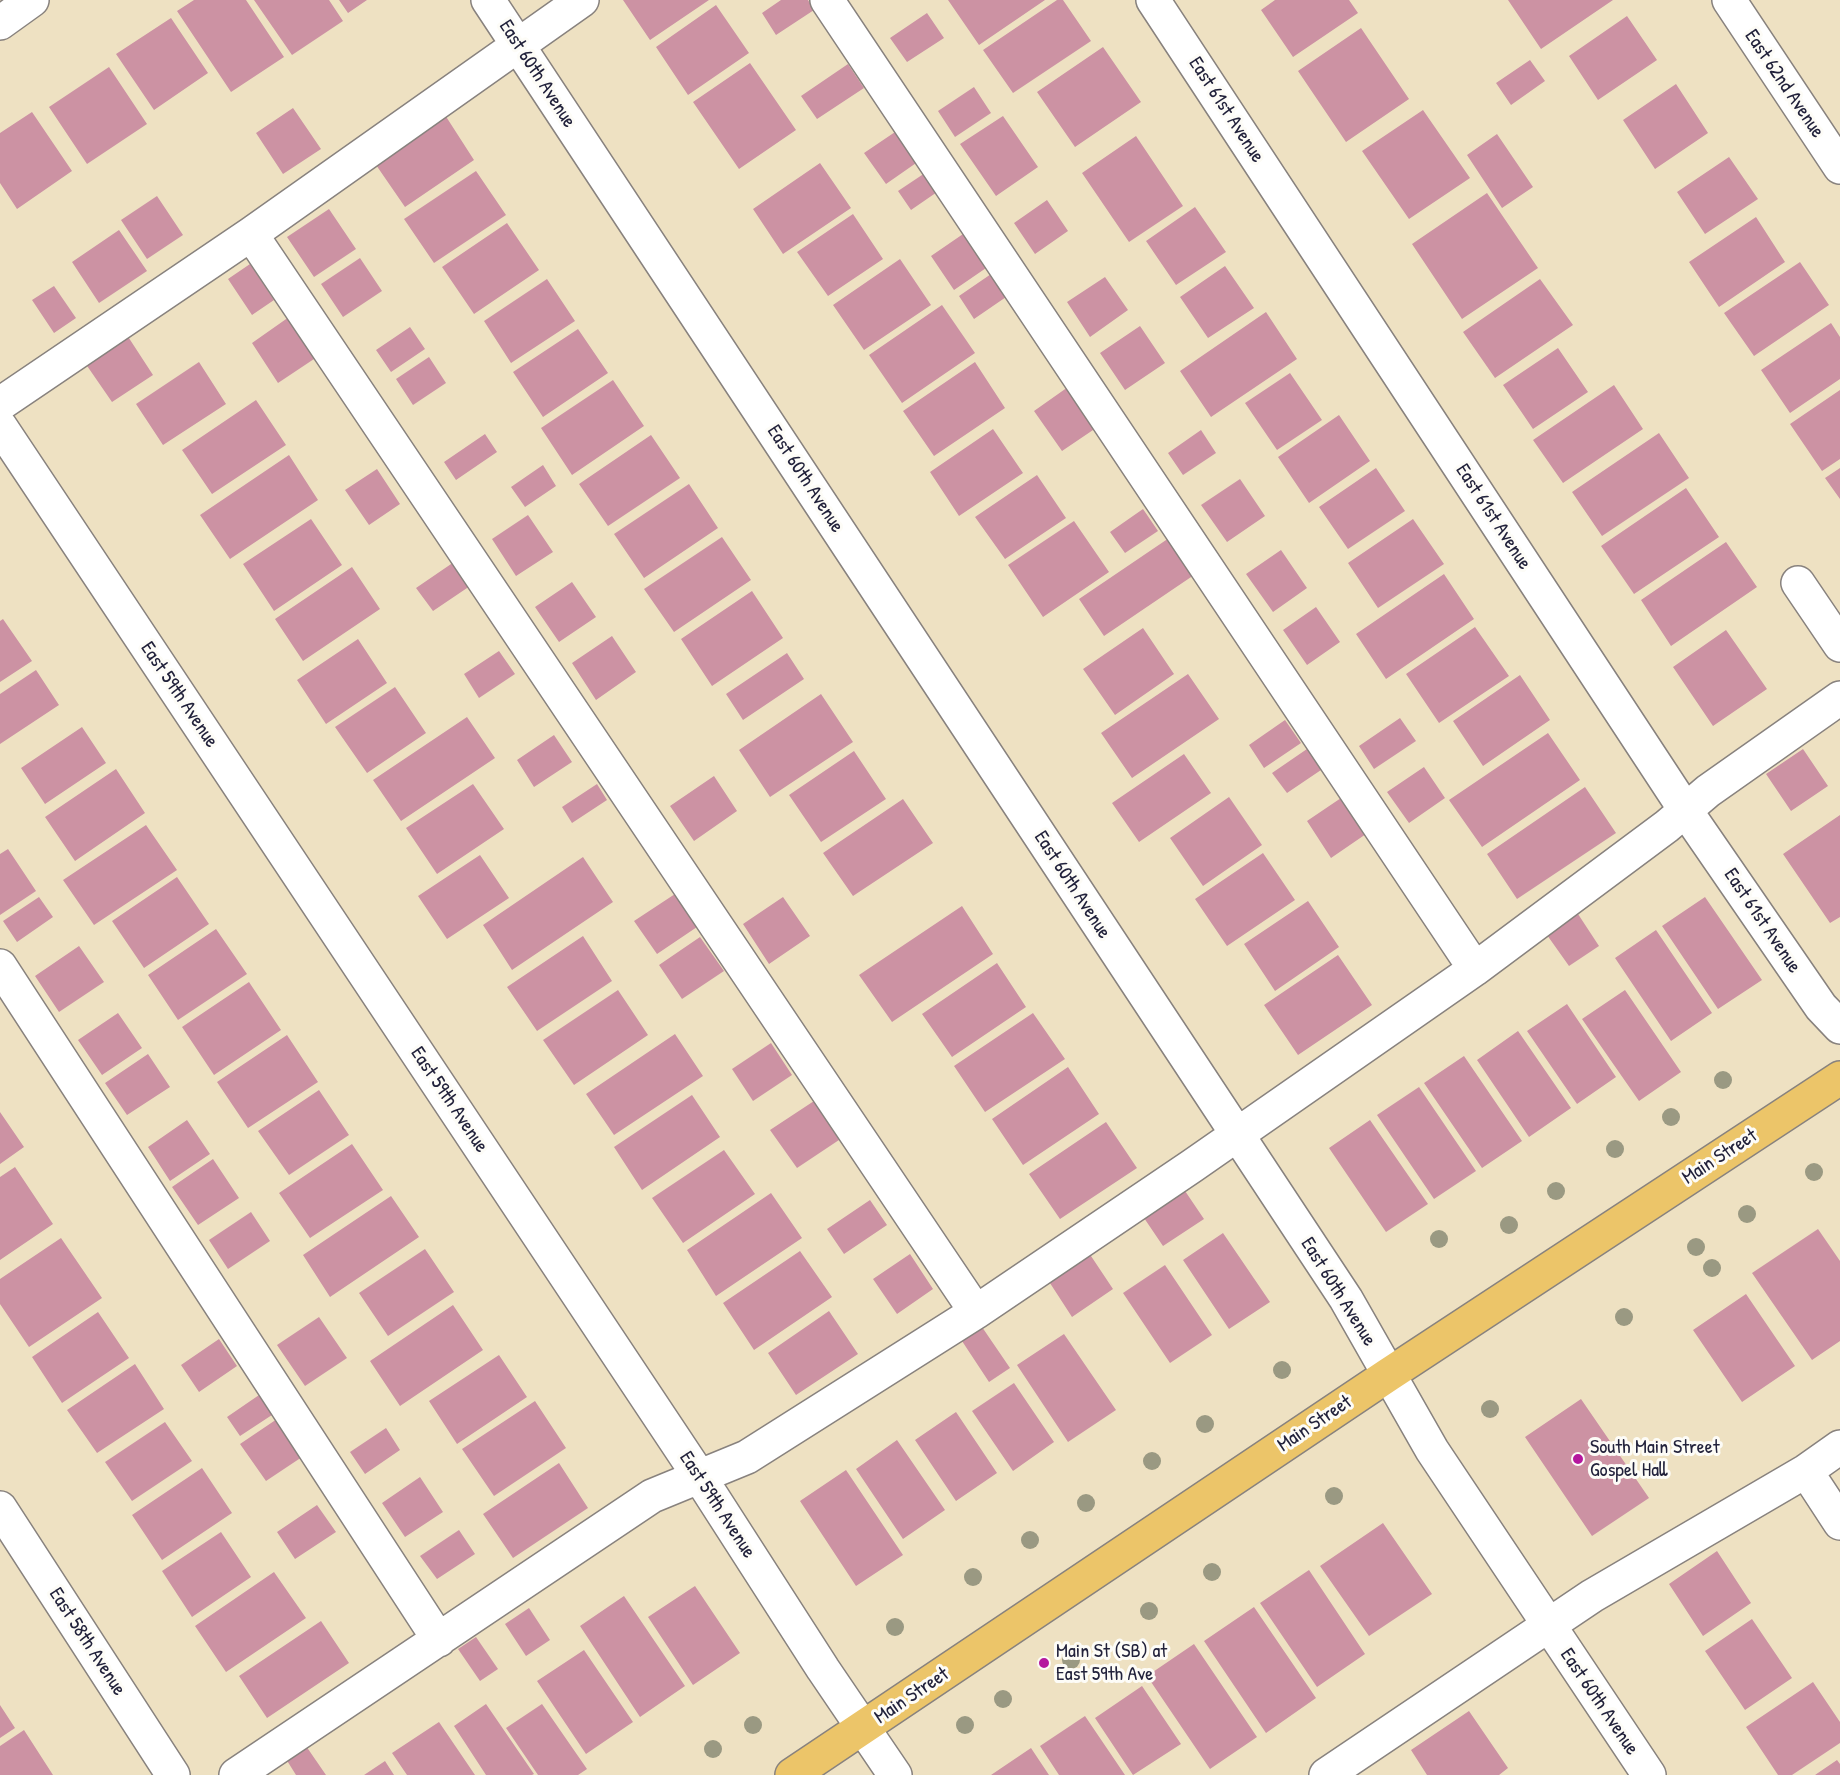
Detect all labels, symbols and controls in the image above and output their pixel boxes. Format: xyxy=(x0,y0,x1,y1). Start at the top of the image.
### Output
street label: East 60th Avenue xyxy=(493,16,581,132)
street label: East 62nd Avenue xyxy=(1739,25,1829,143)
street label: East 61st Avenue xyxy=(1183,53,1269,167)
street label: East 60th Avenue xyxy=(761,421,849,537)
street label: East 61st Avenue xyxy=(1450,460,1536,574)
street label: East 59th Avenue xyxy=(135,638,223,752)
street label: East 60th Avenue xyxy=(1028,827,1116,943)
street label: East 61st Avenue xyxy=(1718,864,1806,978)
street label: East 59th Avenue xyxy=(405,1043,493,1157)
street label: Main Street xyxy=(1678,1124,1762,1190)
street label: East 60th Avenue xyxy=(1295,1233,1381,1351)
street label: Main Street xyxy=(1273,1390,1357,1458)
place label: South Main Street Gospel Hall xyxy=(1590,1436,1720,1483)
street label: East 59th Avenue xyxy=(674,1447,760,1563)
marker: South Main Street Gospel Hall xyxy=(1571,1452,1585,1466)
street label: East 58th Avenue xyxy=(43,1584,131,1700)
place label: Main St (SB) at East 59th Ave xyxy=(1056,1640,1167,1687)
street label: East 60th Avenue xyxy=(1555,1644,1643,1760)
marker: Main St (SB) at East 59th Ave xyxy=(1037,1656,1051,1670)
street label: Main Street xyxy=(870,1662,954,1730)

